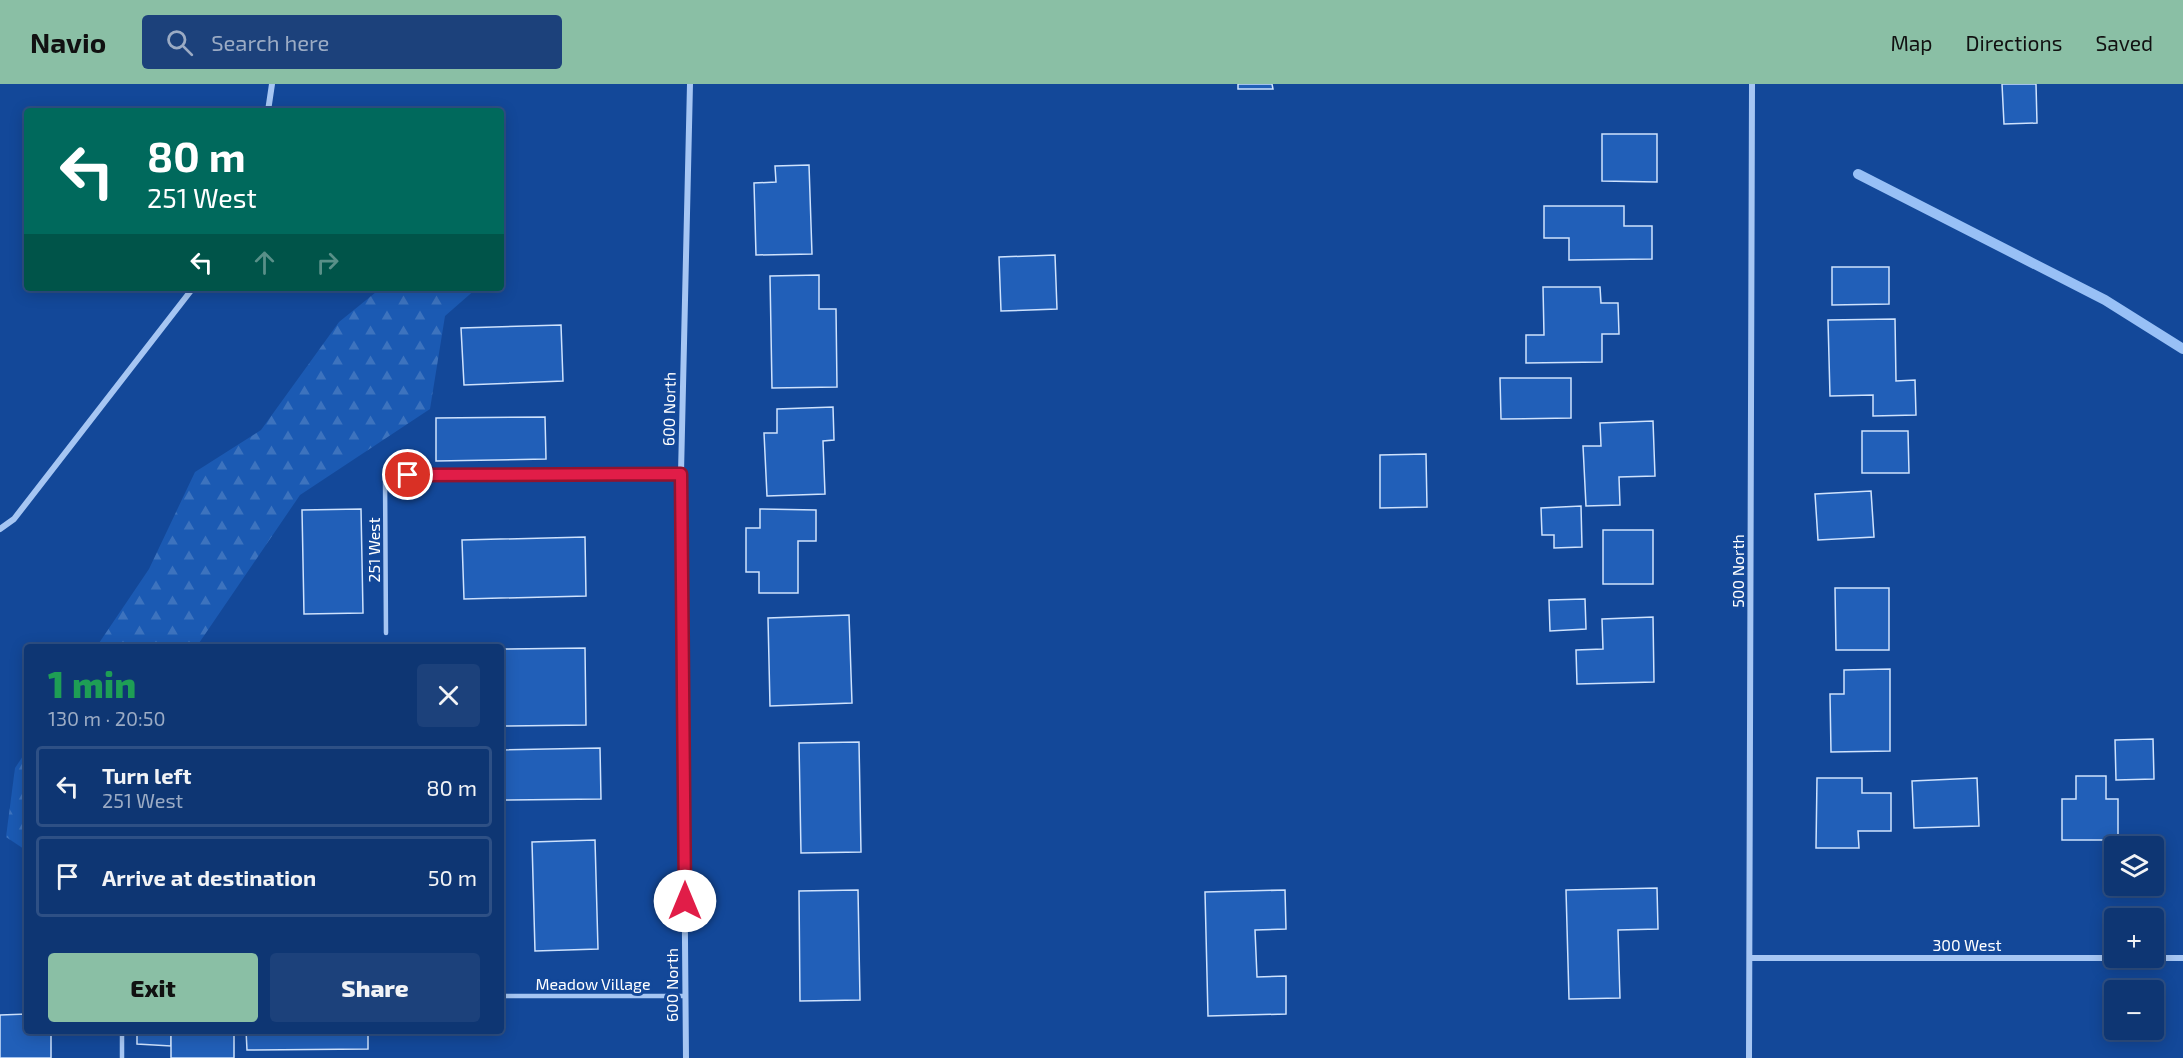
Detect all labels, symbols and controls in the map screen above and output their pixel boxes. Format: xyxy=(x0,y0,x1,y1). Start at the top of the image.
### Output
search box xyxy=(142,15,562,69)
text: Navio xyxy=(30,25,106,59)
icon: search xyxy=(163,26,196,59)
text: Search here xyxy=(211,29,329,55)
text: Map xyxy=(1890,30,1933,55)
text: Directions xyxy=(1966,30,2062,55)
text: Saved xyxy=(2095,30,2153,55)
text: 80 m xyxy=(147,130,246,180)
icon: left xyxy=(48,132,126,210)
text: 251 West xyxy=(147,181,257,213)
icon: left xyxy=(185,246,218,279)
icon: ahead xyxy=(248,246,281,279)
icon: right xyxy=(311,246,344,279)
street label: 600 North xyxy=(658,372,679,446)
pin xyxy=(382,449,433,500)
icon: arrive xyxy=(391,458,424,491)
street label: 251 West xyxy=(364,518,383,583)
street label: 500 North xyxy=(1728,534,1747,608)
text: 1 min xyxy=(48,662,136,705)
button: close xyxy=(417,664,480,727)
text: 130 m · 20:50 xyxy=(48,706,166,730)
text: Turn left xyxy=(102,762,191,788)
icon: left xyxy=(51,770,84,803)
text: 80 m xyxy=(426,774,477,800)
text: 251 West xyxy=(102,788,183,812)
map controls xyxy=(2104,836,2164,1040)
button: layers xyxy=(2104,836,2164,896)
icon: arrive xyxy=(51,860,84,893)
text: Arrive at destination xyxy=(102,864,316,890)
text: 50 m xyxy=(428,864,477,890)
position arrow xyxy=(653,869,717,933)
button: + xyxy=(2104,908,2164,968)
street label: 300 West xyxy=(1932,935,2002,954)
street label: 600 North xyxy=(662,948,681,1022)
button: Exit xyxy=(48,953,258,1022)
button: Share xyxy=(270,953,480,1022)
street label: Meadow Village xyxy=(535,974,651,993)
button: − xyxy=(2104,980,2164,1040)

